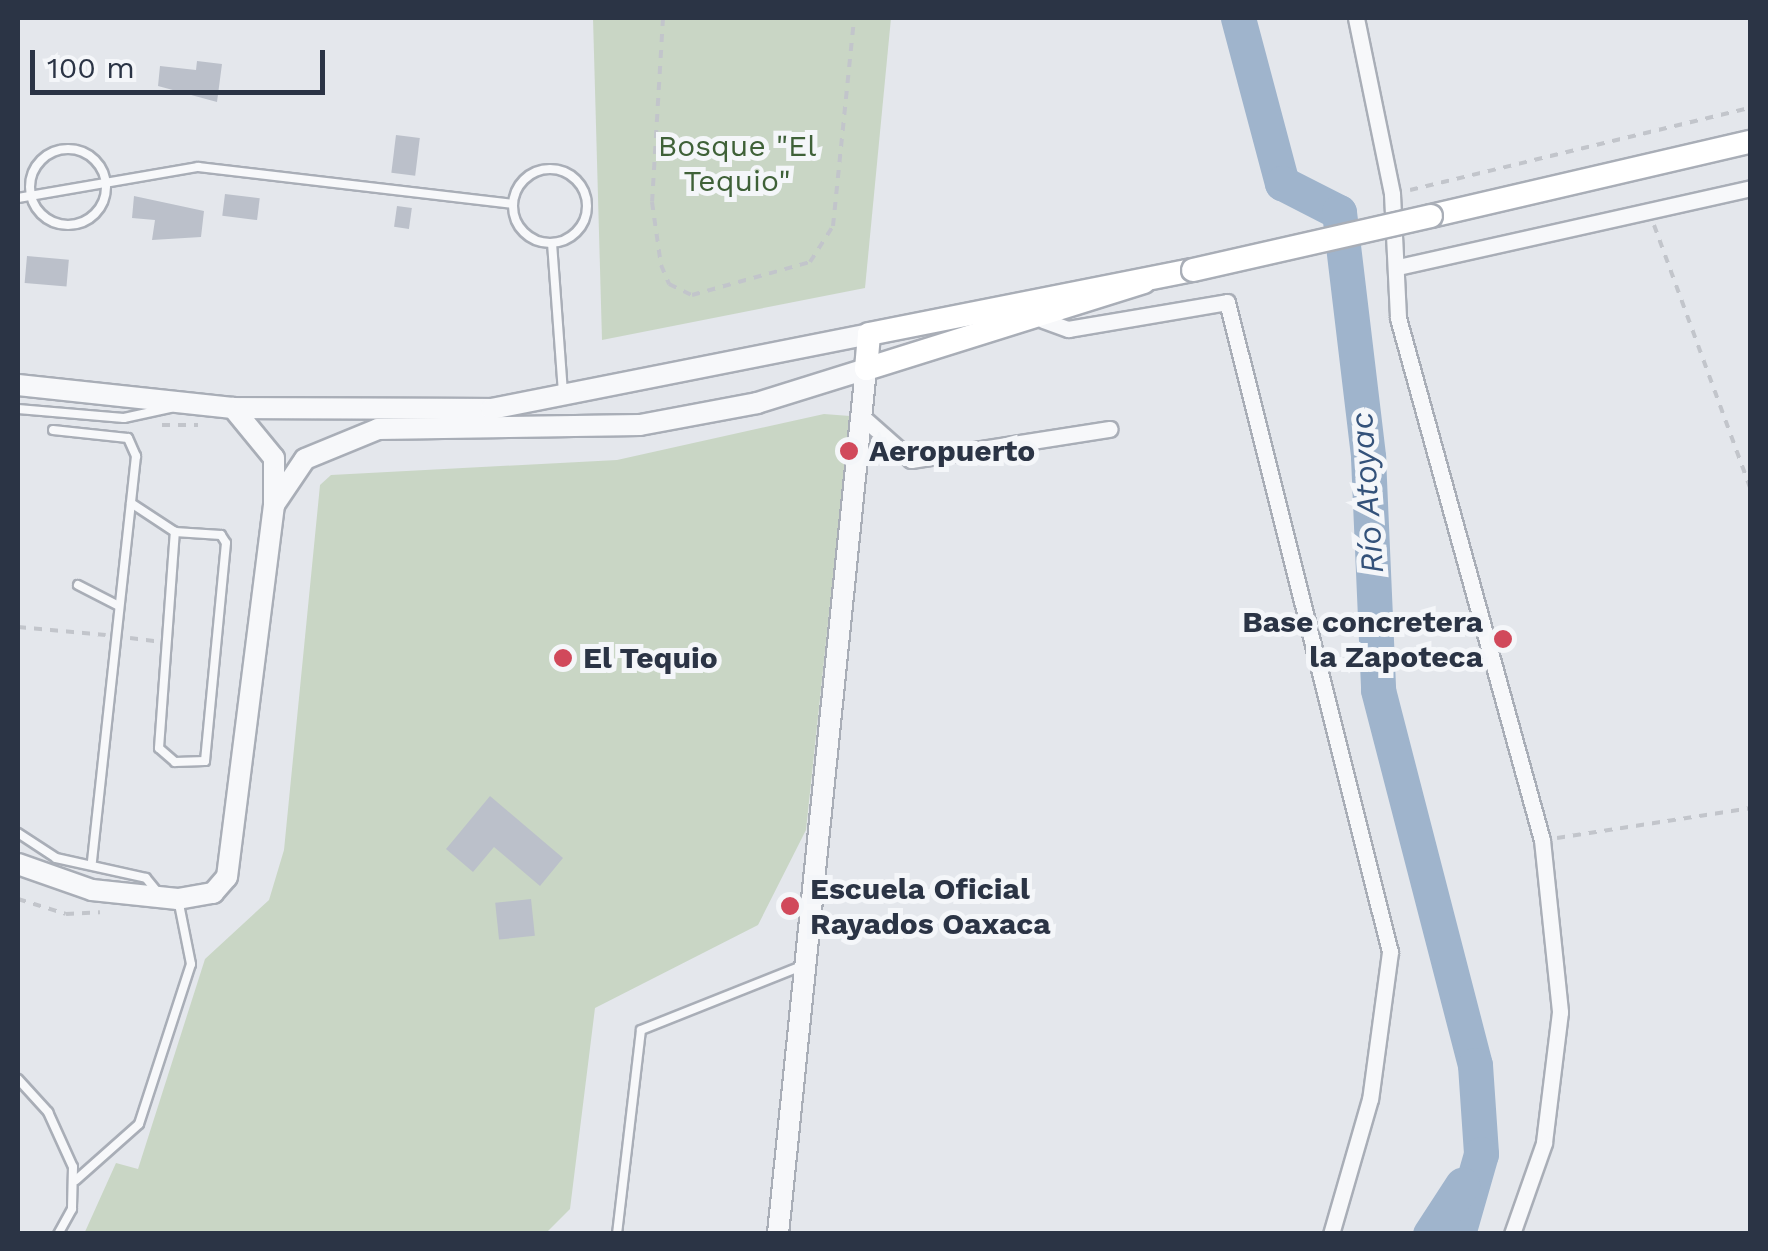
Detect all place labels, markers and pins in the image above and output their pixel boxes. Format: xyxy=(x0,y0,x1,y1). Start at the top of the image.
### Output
place label: Aeropuerto xyxy=(869,433,1035,469)
marker: Aeropuerto xyxy=(838,440,860,462)
place label: Base concretera la Zapoteca xyxy=(1242,604,1483,674)
marker: Base concretera la Zapoteca xyxy=(1492,628,1514,650)
place label: El Tequio xyxy=(583,640,719,676)
marker: El Tequio xyxy=(552,647,574,669)
place label: Escuela Oficial Rayados Oaxaca xyxy=(810,871,1051,942)
marker: Escuela Oficial Rayados Oaxaca xyxy=(779,895,801,917)

